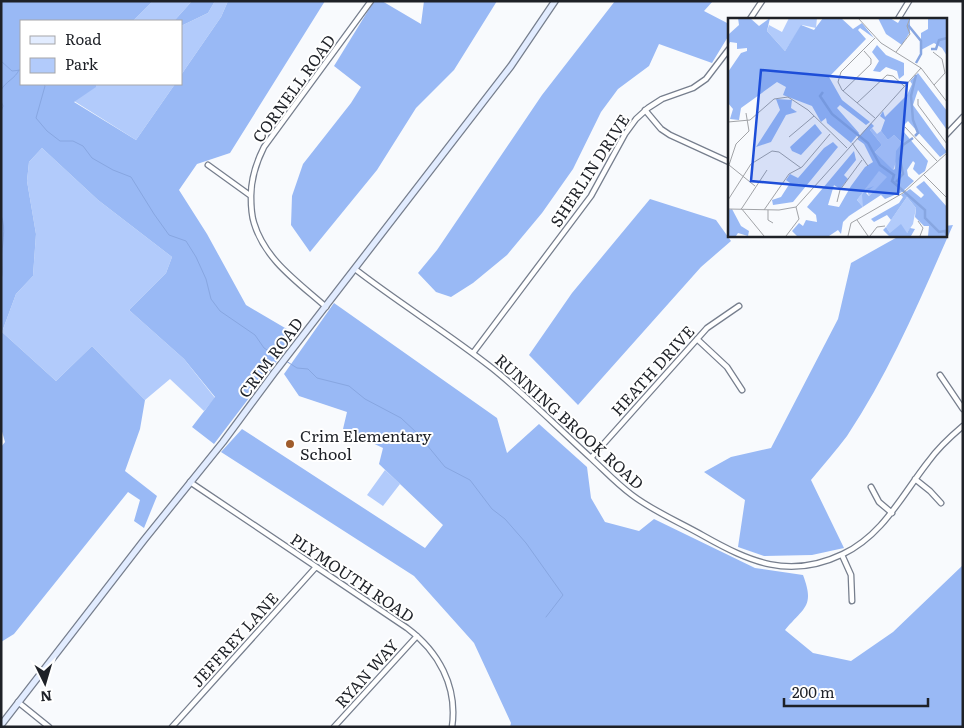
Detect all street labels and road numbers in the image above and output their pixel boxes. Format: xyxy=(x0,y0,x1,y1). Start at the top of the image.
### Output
street label: CORNELL ROAD xyxy=(246,29,340,147)
street label: SHERLIN DRIVE xyxy=(543,109,635,231)
street label: CRIM ROAD xyxy=(232,312,308,402)
street label: HEATH DRIVE xyxy=(605,319,699,421)
street label: RUNNING BROOK ROAD xyxy=(490,348,650,494)
street label: PLYMOUTH ROAD xyxy=(286,526,420,628)
street label: JEFFREY LANE xyxy=(185,586,283,692)
street label: RYAN WAY xyxy=(329,633,404,713)

